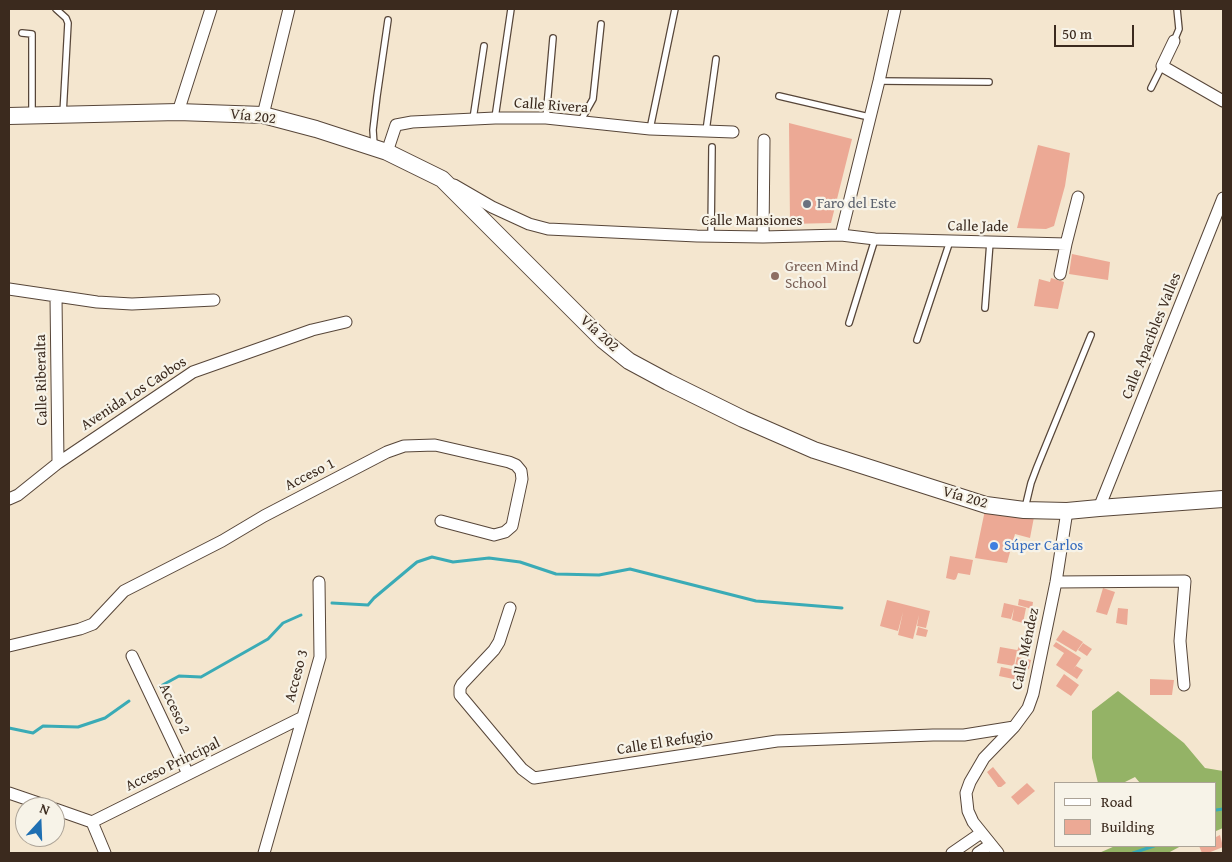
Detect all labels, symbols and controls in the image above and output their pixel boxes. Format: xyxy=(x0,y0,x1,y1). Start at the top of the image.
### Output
scale bar xyxy=(1057,15,1137,47)
text: 50 m xyxy=(1062,23,1092,44)
street label: Calle Rivera xyxy=(513,94,589,118)
street label: Vía 202 xyxy=(229,106,277,128)
place label: Faro del Este xyxy=(817,195,896,213)
marker: Faro del Este xyxy=(801,198,813,210)
street label: Calle Mansiones xyxy=(701,212,803,230)
street label: Calle Jade xyxy=(947,217,1009,237)
place label: Green Mind School xyxy=(785,258,859,293)
marker: Green Mind School xyxy=(769,270,781,282)
street label: Calle Apacibles Valles xyxy=(1118,270,1186,402)
street label: Vía 202 xyxy=(576,312,622,356)
street label: Calle Riberalta xyxy=(32,334,52,426)
street label: Avenida Los Caobos xyxy=(78,353,190,435)
street label: Acceso 1 xyxy=(282,455,338,495)
street label: Vía 202 xyxy=(940,483,990,513)
place label: Súper Carlos xyxy=(1004,537,1083,555)
marker: Súper Carlos xyxy=(988,540,1000,552)
street label: Calle Méndez xyxy=(1009,606,1043,692)
street label: Acceso 3 xyxy=(281,648,313,704)
street label: Acceso 2 xyxy=(155,681,193,737)
street label: Calle El Refugio xyxy=(616,727,714,759)
street label: Acceso Principal xyxy=(123,734,223,796)
legend xyxy=(1054,782,1217,847)
text: Road xyxy=(1101,791,1132,812)
north arrow xyxy=(15,797,65,847)
text: N xyxy=(37,798,53,820)
text: Building xyxy=(1101,816,1154,837)

